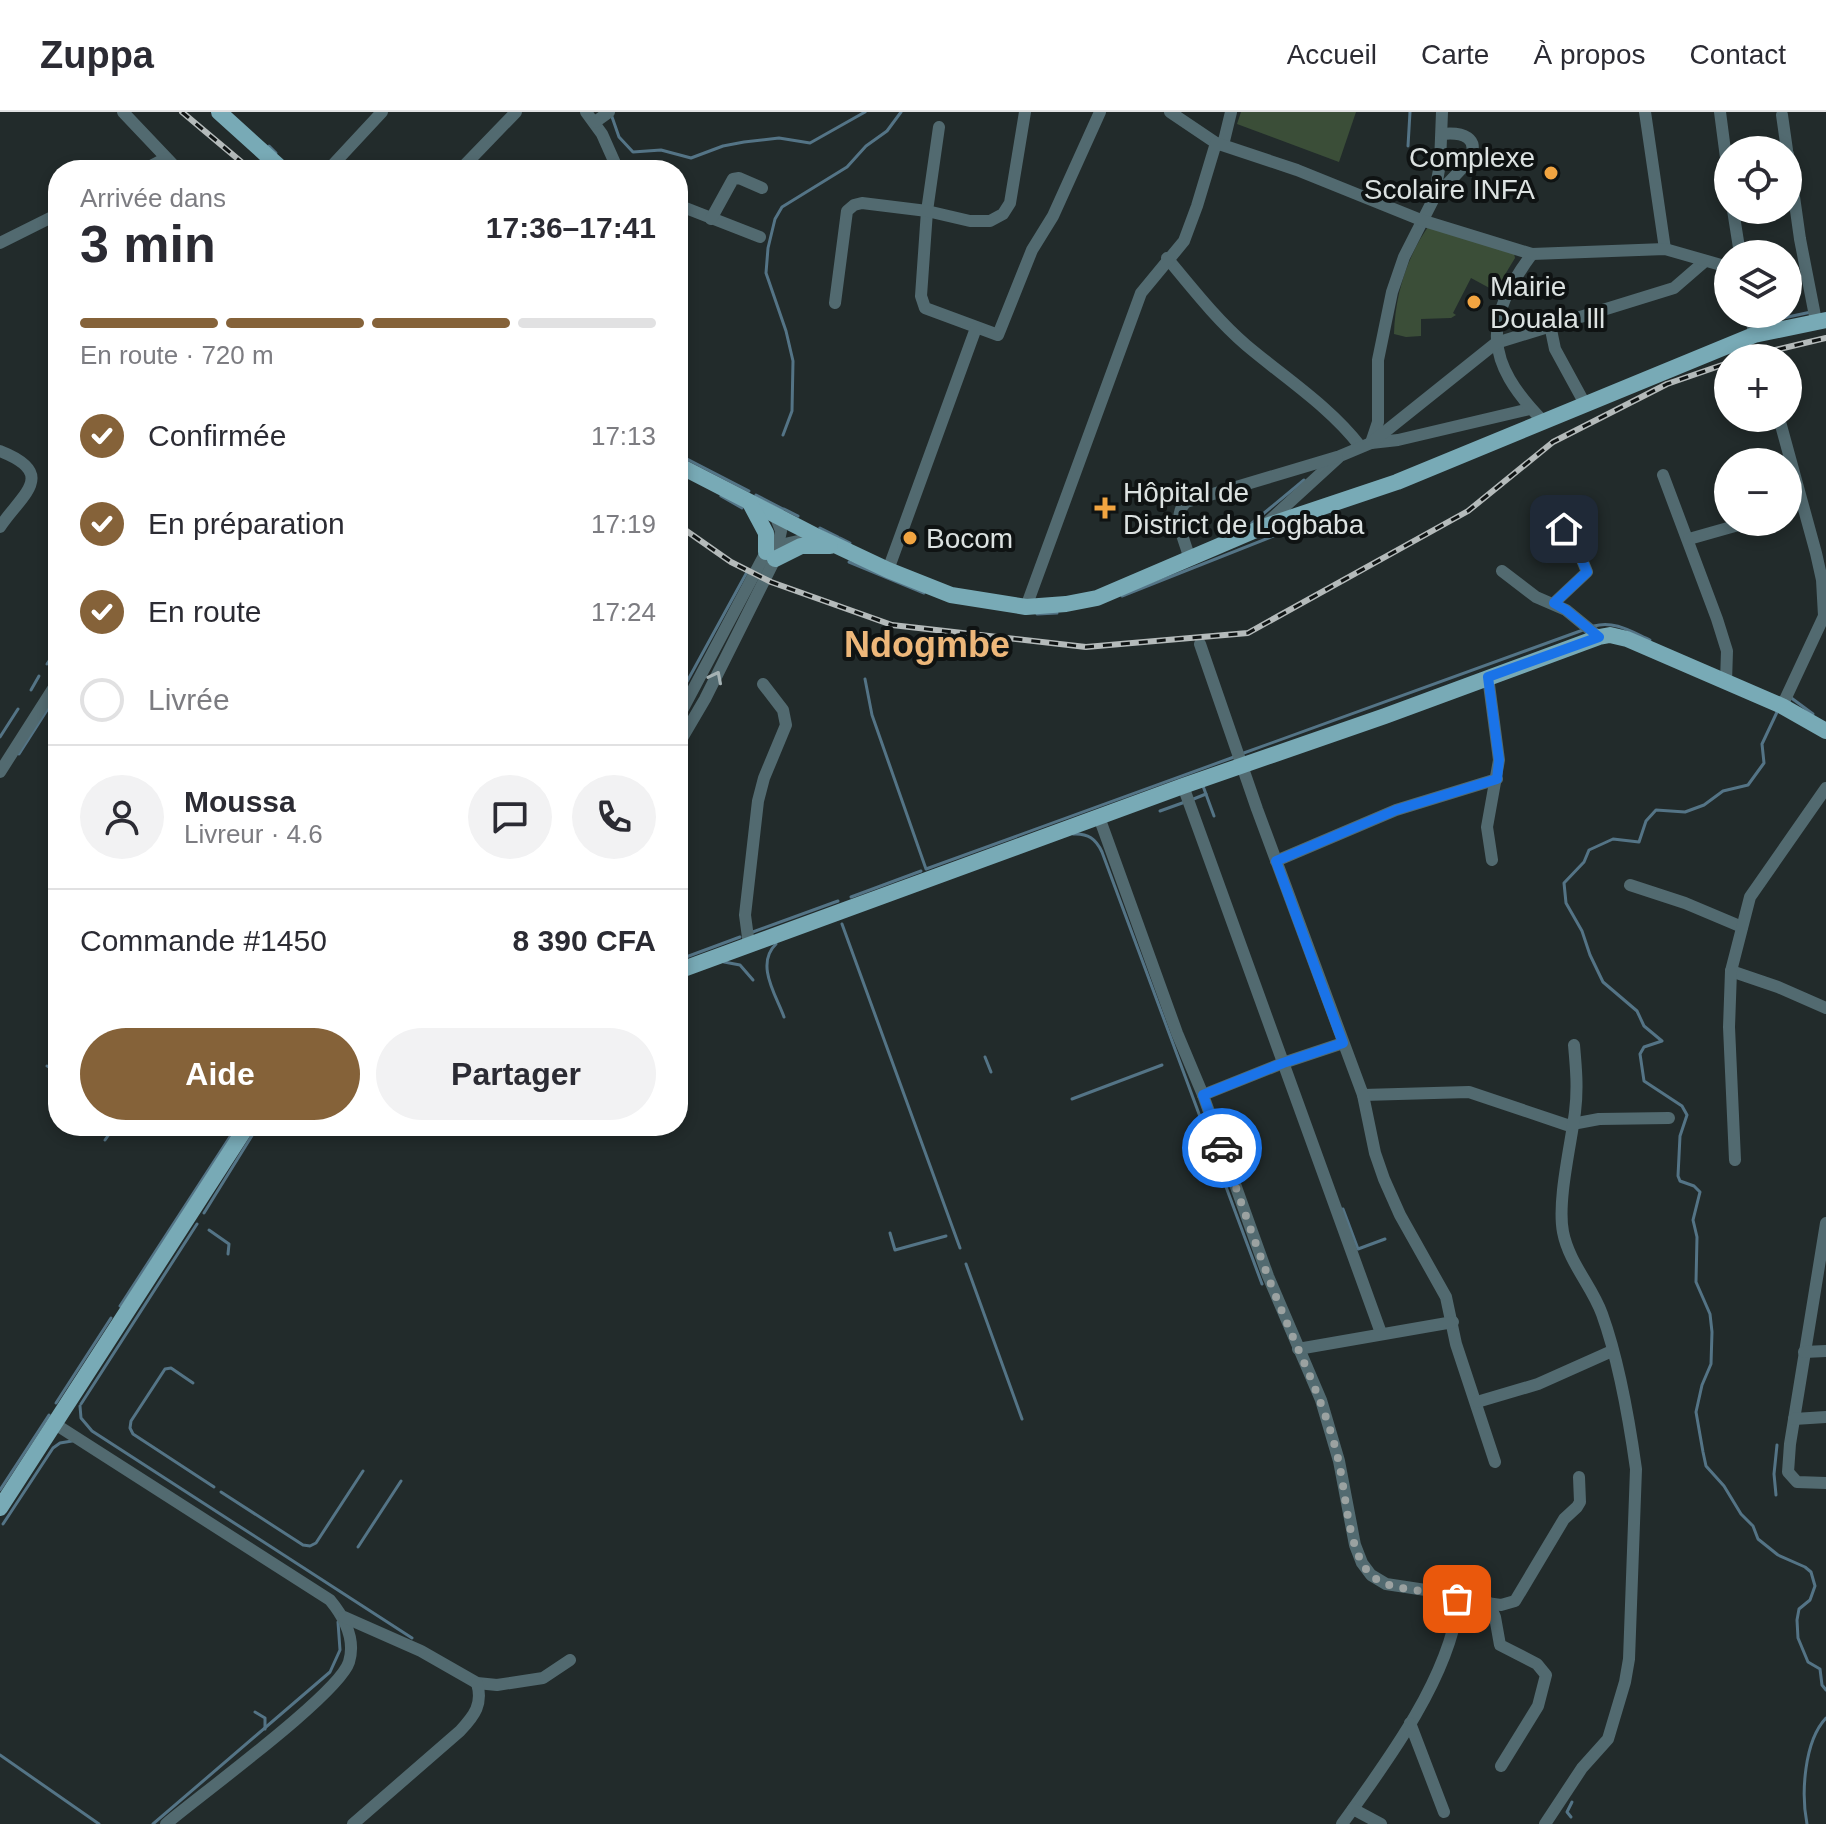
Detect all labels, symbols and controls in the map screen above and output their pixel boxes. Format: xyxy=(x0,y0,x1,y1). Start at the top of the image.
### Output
text: Zuppa xyxy=(40,34,154,76)
text: Accueil xyxy=(1287,39,1377,70)
text: Carte xyxy=(1421,39,1489,70)
text: À propos xyxy=(1533,39,1646,70)
text: Contact xyxy=(1690,39,1786,70)
map controls xyxy=(1714,136,1802,536)
button: locate xyxy=(1714,136,1802,224)
place label: Complexe Scolaire INFA xyxy=(1364,142,1535,205)
marker: Complexe Scolaire INFA xyxy=(1542,164,1560,182)
text: Arrivée dans xyxy=(80,183,226,213)
text: 17:36–17:41 xyxy=(486,211,656,244)
text: 3 min xyxy=(80,215,216,273)
button: layers xyxy=(1714,240,1802,328)
place label: Mairie Douala lll xyxy=(1490,271,1605,334)
marker: Mairie Douala lll xyxy=(1465,293,1483,311)
text: En route · 720 m xyxy=(80,340,274,370)
button: + xyxy=(1714,344,1802,432)
icon: check xyxy=(80,414,124,458)
text: Confirmée xyxy=(148,419,286,452)
text: 17:13 xyxy=(591,421,656,451)
button: − xyxy=(1714,448,1802,536)
place label: Hôpital de District de Logbaba xyxy=(1123,477,1365,540)
pin xyxy=(1530,495,1598,563)
marker: Hôpital de District de Logbaba xyxy=(1094,497,1116,519)
icon: check xyxy=(80,502,124,546)
text: En préparation xyxy=(148,507,345,540)
icon: home xyxy=(1542,507,1586,551)
text: 17:19 xyxy=(591,509,656,539)
place label: Bocom xyxy=(926,523,1013,554)
marker: Bocom xyxy=(901,529,919,547)
icon: check xyxy=(80,590,124,634)
text: En route xyxy=(148,595,261,628)
text: 17:24 xyxy=(591,597,656,627)
district label: Ndogmbe xyxy=(844,624,1010,665)
one-way arrow xyxy=(706,671,721,686)
text: Livrée xyxy=(148,683,230,716)
button: person xyxy=(80,775,164,859)
button: chat xyxy=(468,775,552,859)
button: phone xyxy=(572,775,656,859)
text: Moussa xyxy=(184,785,296,818)
text: Livreur · 4.6 xyxy=(184,819,323,849)
text: Commande #1450 xyxy=(80,924,327,957)
text: 8 390 CFA xyxy=(513,924,656,957)
button: Aide xyxy=(80,1028,360,1120)
button: Partager xyxy=(376,1028,656,1120)
courier xyxy=(1182,1108,1262,1188)
icon: car xyxy=(1200,1126,1244,1170)
pin xyxy=(1423,1565,1491,1633)
icon: bag xyxy=(1435,1577,1479,1621)

